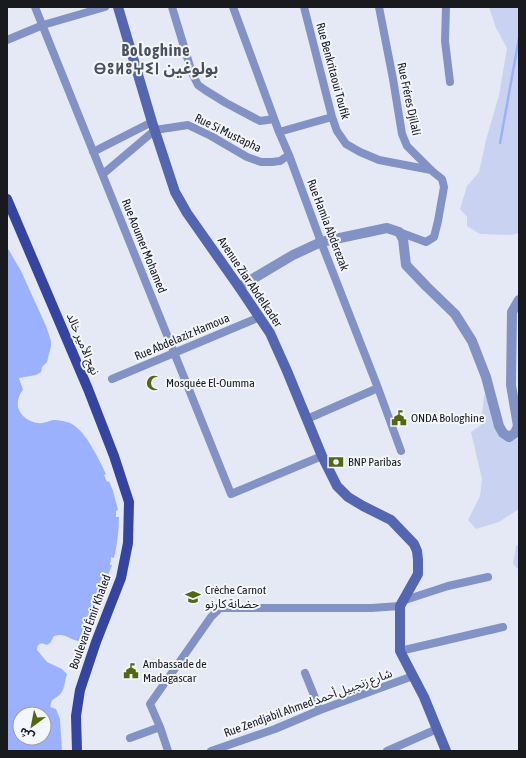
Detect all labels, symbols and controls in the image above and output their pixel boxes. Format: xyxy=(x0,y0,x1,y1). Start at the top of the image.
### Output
street label: Rue Benkritaoui Toufik xyxy=(313,21,353,122)
district label: Bologhine ⴱⵓⵍⵓⵖⵉⵏ بولوغين xyxy=(94,41,218,78)
street label: Rue Fréres Djilali xyxy=(394,61,424,137)
street label: Rue Si Mustapha xyxy=(192,111,264,155)
street label: Rue Hamia Abderezak xyxy=(304,177,352,273)
street label: Rue Aoumer Mohamed xyxy=(119,197,169,295)
street label: Avenue Ziar Abdelkader xyxy=(215,234,285,330)
street label: نهج الأمير خالد xyxy=(62,311,102,378)
street label: Rue Abdelaziz Hamoua xyxy=(132,311,232,363)
mosque icon: Mosquée El-Oumma xyxy=(145,374,163,392)
place label: Mosquée El-Oumma xyxy=(166,376,255,390)
public building icon: ONDA Bologhine xyxy=(390,409,408,427)
place label: ONDA Bologhine xyxy=(411,411,484,425)
bank icon: BNP Paribas xyxy=(327,453,345,471)
place label: BNP Paribas xyxy=(348,455,401,469)
street label: Boulevard Émir Khaled xyxy=(66,573,114,671)
place label: Crèche Carnot حضانة كارنو xyxy=(205,583,267,611)
school or university icon: Crèche Carnot حضانة كارنو xyxy=(184,588,202,606)
place label: Ambassade de Madagascar xyxy=(143,657,207,685)
public building icon: Ambassade de Madagascar xyxy=(122,662,140,680)
street label: Rue Zendjabil Ahmed شارع زنجبيل أحمد xyxy=(222,665,395,742)
north arrow xyxy=(12,706,52,746)
text: ش xyxy=(17,725,37,744)

